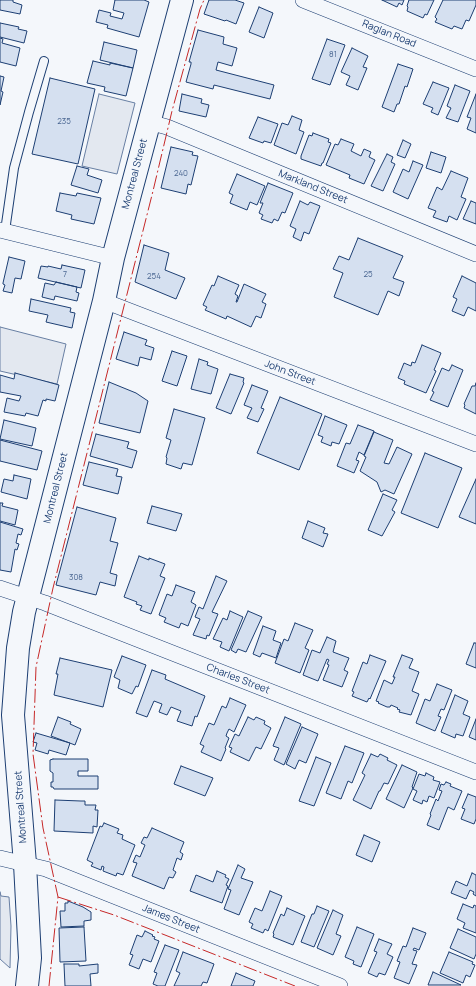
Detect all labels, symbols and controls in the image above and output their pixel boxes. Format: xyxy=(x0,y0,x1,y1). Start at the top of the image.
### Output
street label: Raglan Road xyxy=(360,18,418,50)
house number: 81 xyxy=(329,50,337,60)
house number: 235 xyxy=(57,117,71,127)
street label: Montreal Street xyxy=(120,137,150,211)
street label: Markland Street xyxy=(277,168,349,206)
house number: 240 xyxy=(174,169,188,179)
house number: 7 xyxy=(63,270,67,280)
house number: 25 xyxy=(363,270,373,280)
house number: 254 xyxy=(147,272,161,282)
street label: John Street xyxy=(263,358,317,388)
street label: Montreal Street xyxy=(41,451,71,525)
house number: 308 xyxy=(69,573,83,583)
street label: Charles Street xyxy=(205,661,271,697)
street label: Montreal Street xyxy=(12,770,30,844)
street label: James Street xyxy=(140,902,202,936)

